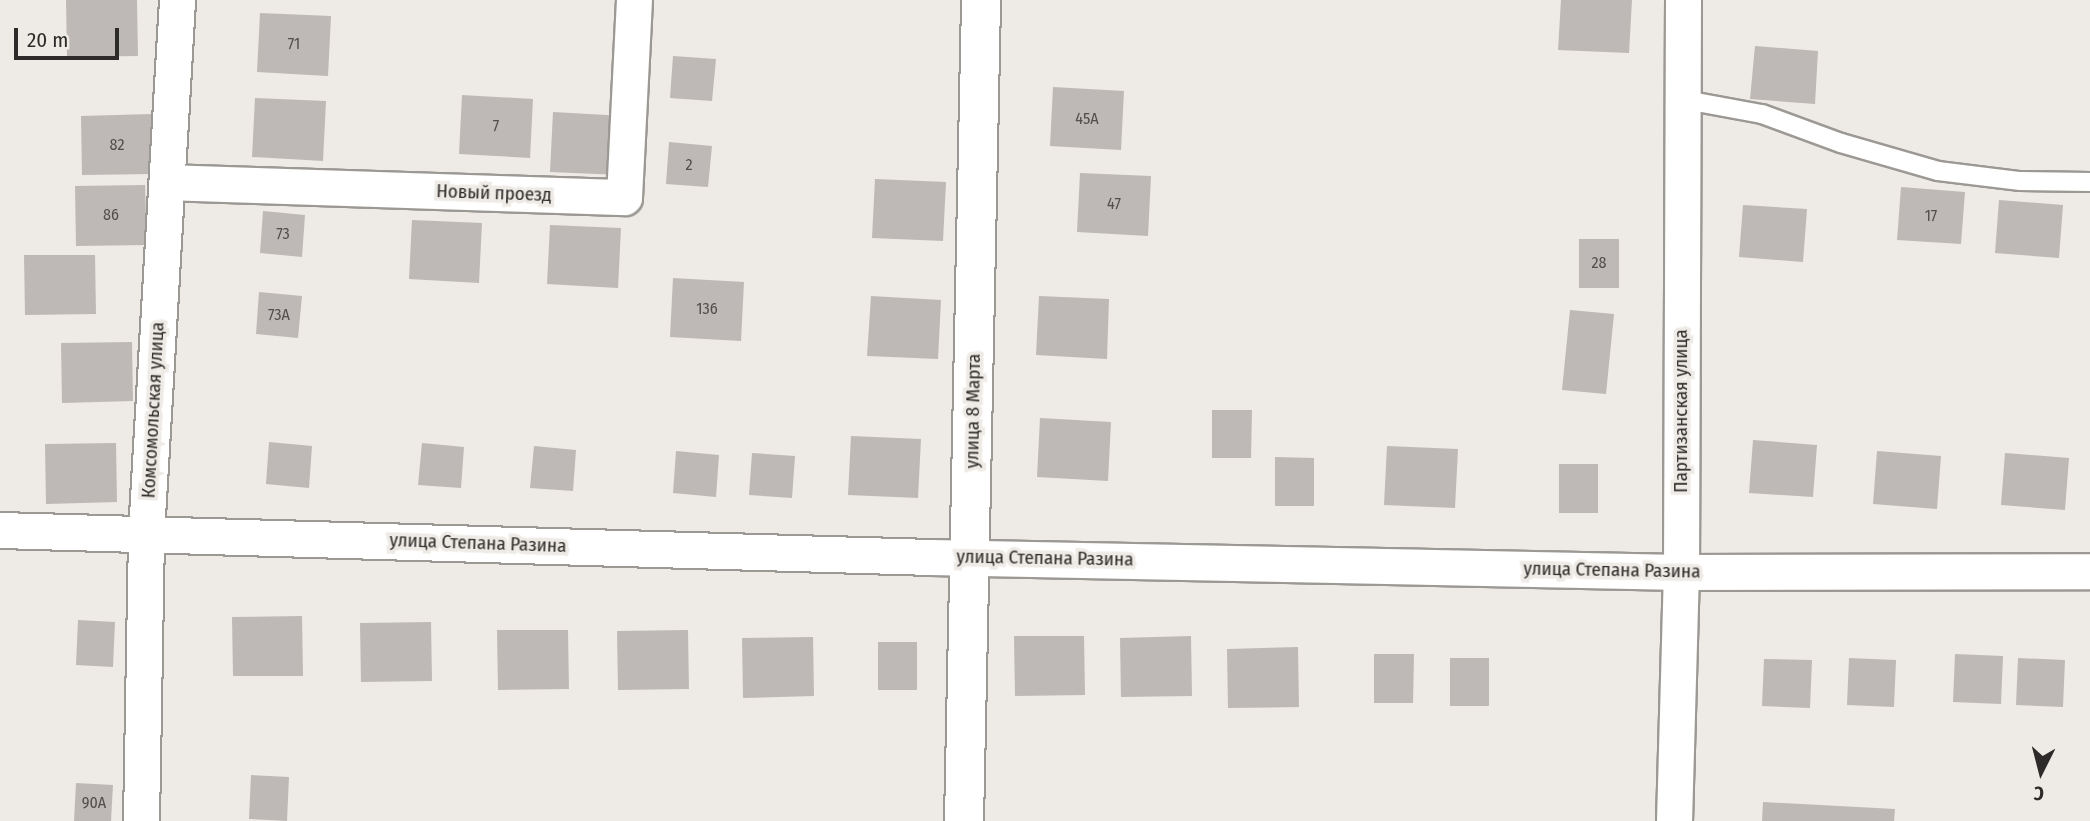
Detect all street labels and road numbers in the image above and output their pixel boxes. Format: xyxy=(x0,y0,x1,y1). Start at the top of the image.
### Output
street label: Новый проезд xyxy=(436,180,552,206)
street label: Комсомольская улица xyxy=(137,321,169,499)
street label: Партизанская улица xyxy=(1670,329,1692,493)
street label: улица 8 Марта xyxy=(961,353,985,469)
street label: улица Степана Разина xyxy=(389,529,567,557)
street label: улица Степана Разина xyxy=(956,545,1134,571)
street label: улица Степана Разина xyxy=(1523,557,1701,583)

